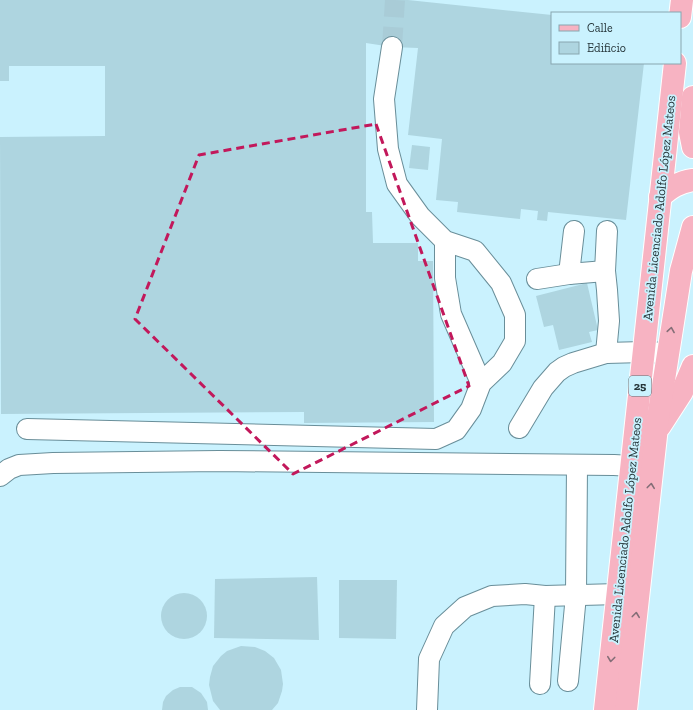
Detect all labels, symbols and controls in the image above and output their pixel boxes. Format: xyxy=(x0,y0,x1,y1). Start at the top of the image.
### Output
legend xyxy=(551,12,681,64)
text: Calle xyxy=(587,21,613,35)
text: Edificio xyxy=(587,41,626,55)
street label: Avenida Licenciado Adolfo López Mateos xyxy=(640,94,678,321)
one-way arrow xyxy=(667,327,675,333)
road number: 25 xyxy=(629,376,651,396)
street label: Avenida Licenciado Adolfo López Mateos xyxy=(606,416,644,643)
one-way arrow xyxy=(646,483,655,489)
one-way arrow xyxy=(631,612,640,619)
one-way arrow xyxy=(607,656,616,662)

